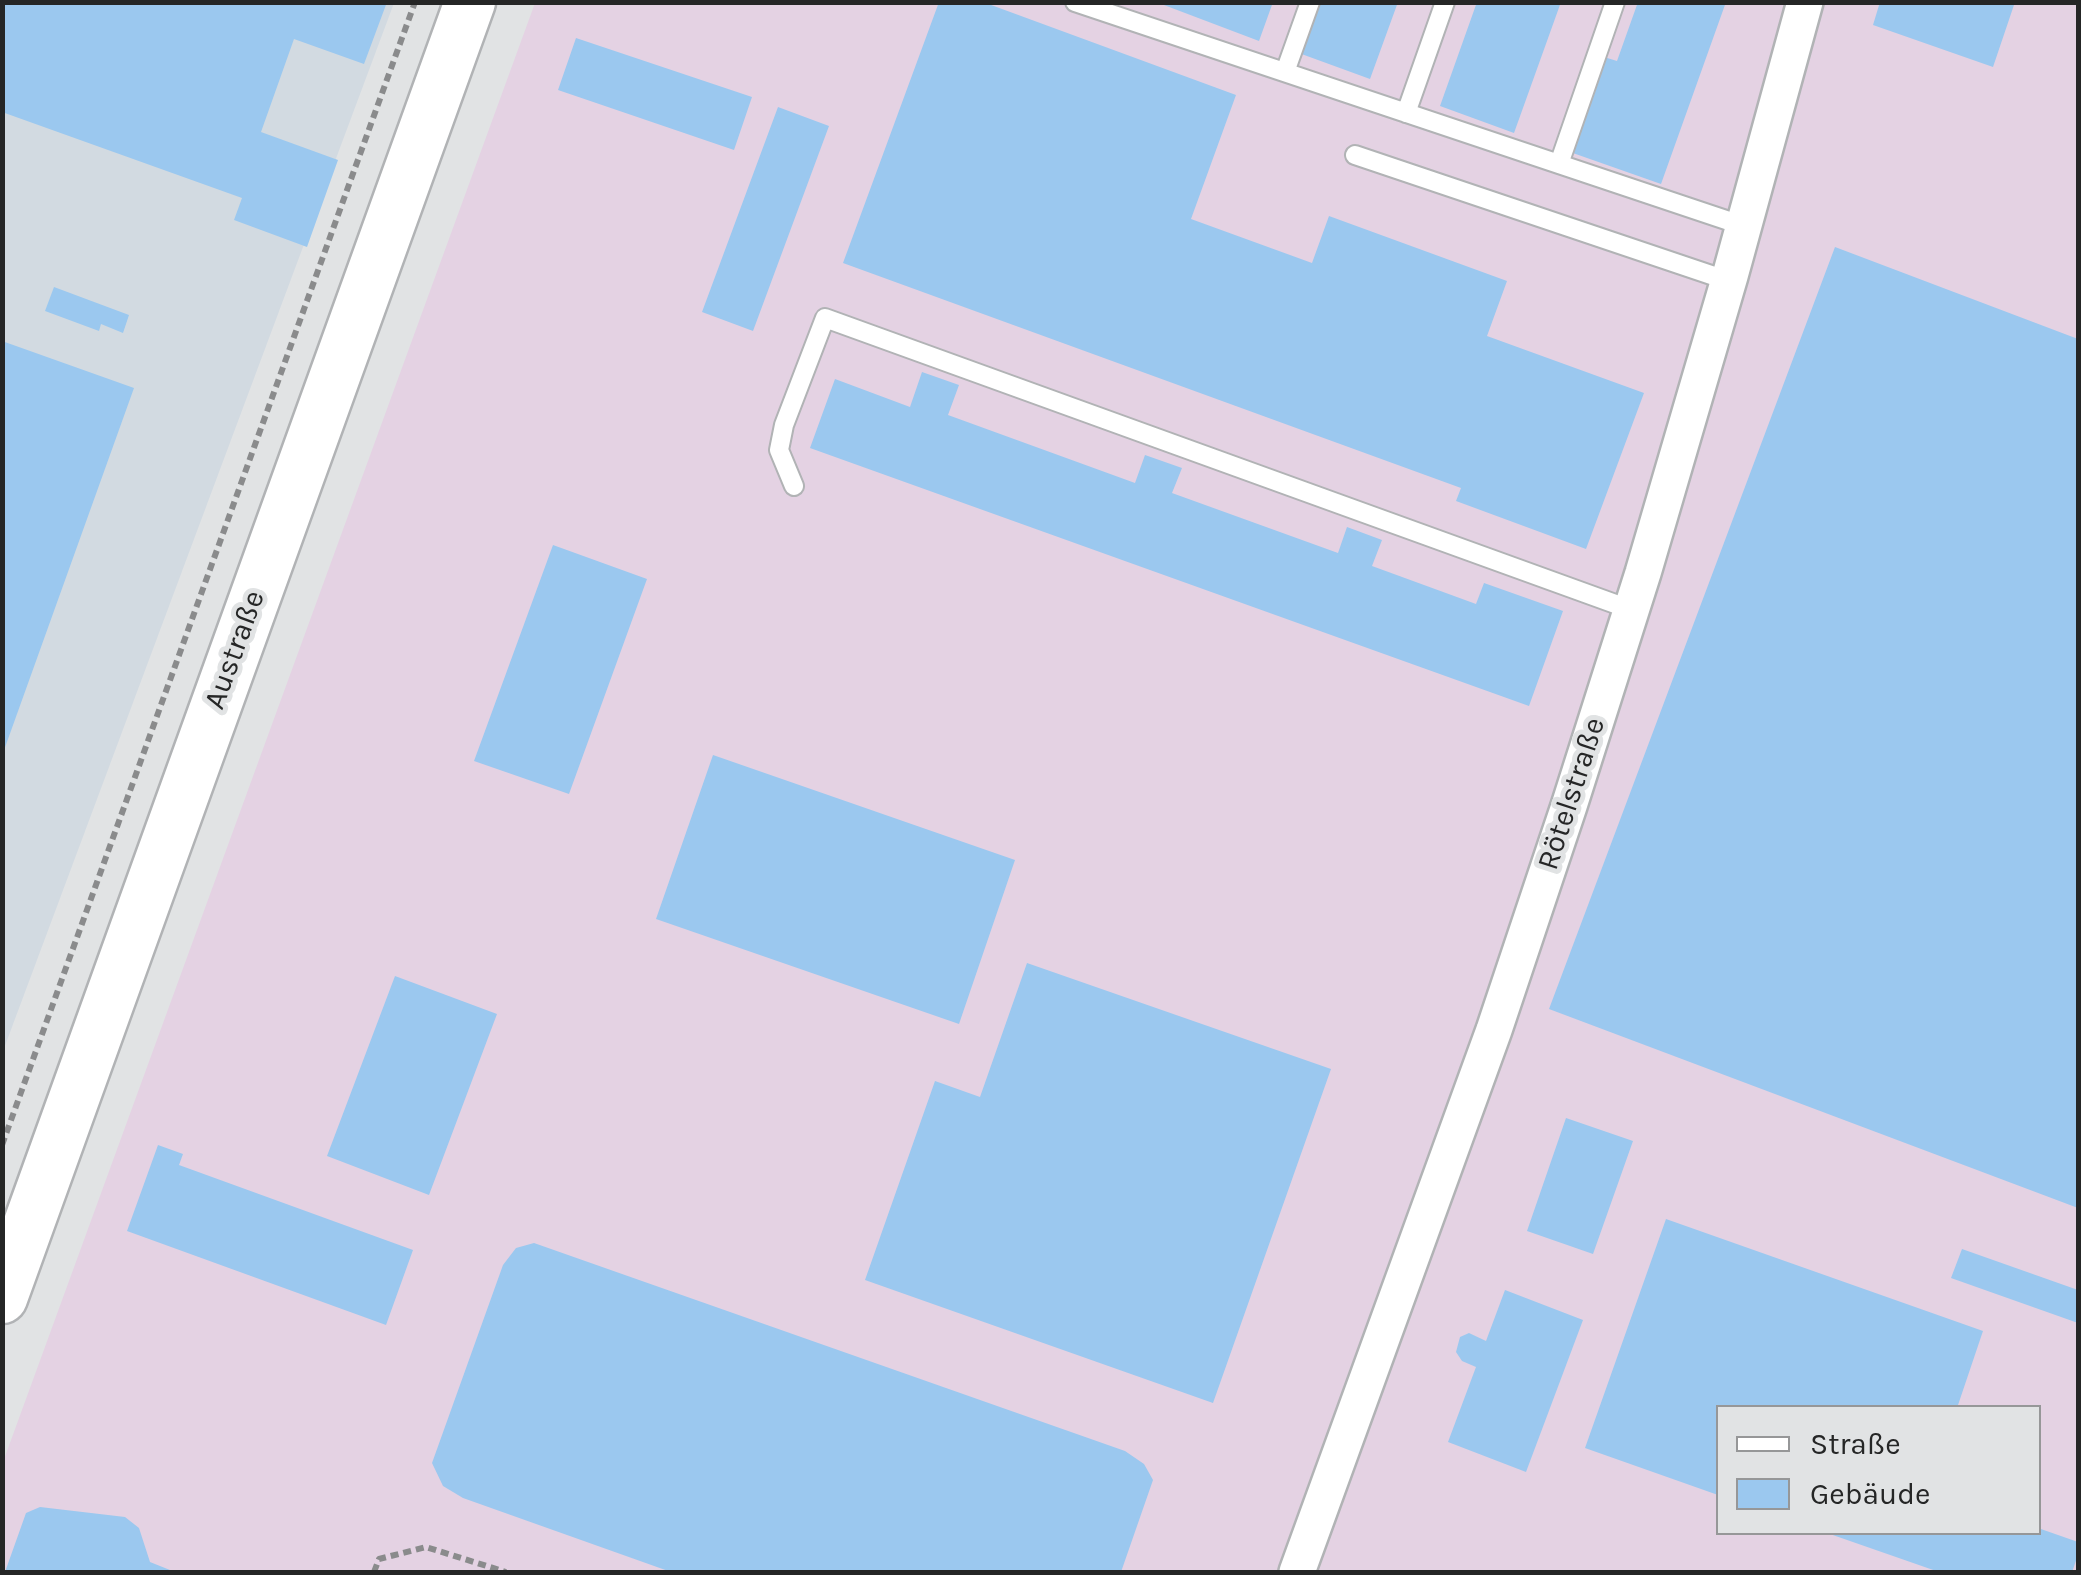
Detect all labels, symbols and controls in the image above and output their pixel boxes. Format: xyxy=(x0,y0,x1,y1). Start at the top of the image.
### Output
street label: Austraße xyxy=(197,586,273,714)
street label: Rötelstraße xyxy=(1530,713,1614,875)
legend xyxy=(1716,1405,2041,1535)
text: Straße xyxy=(1810,1426,1901,1462)
text: Gebäude xyxy=(1810,1476,1930,1512)

